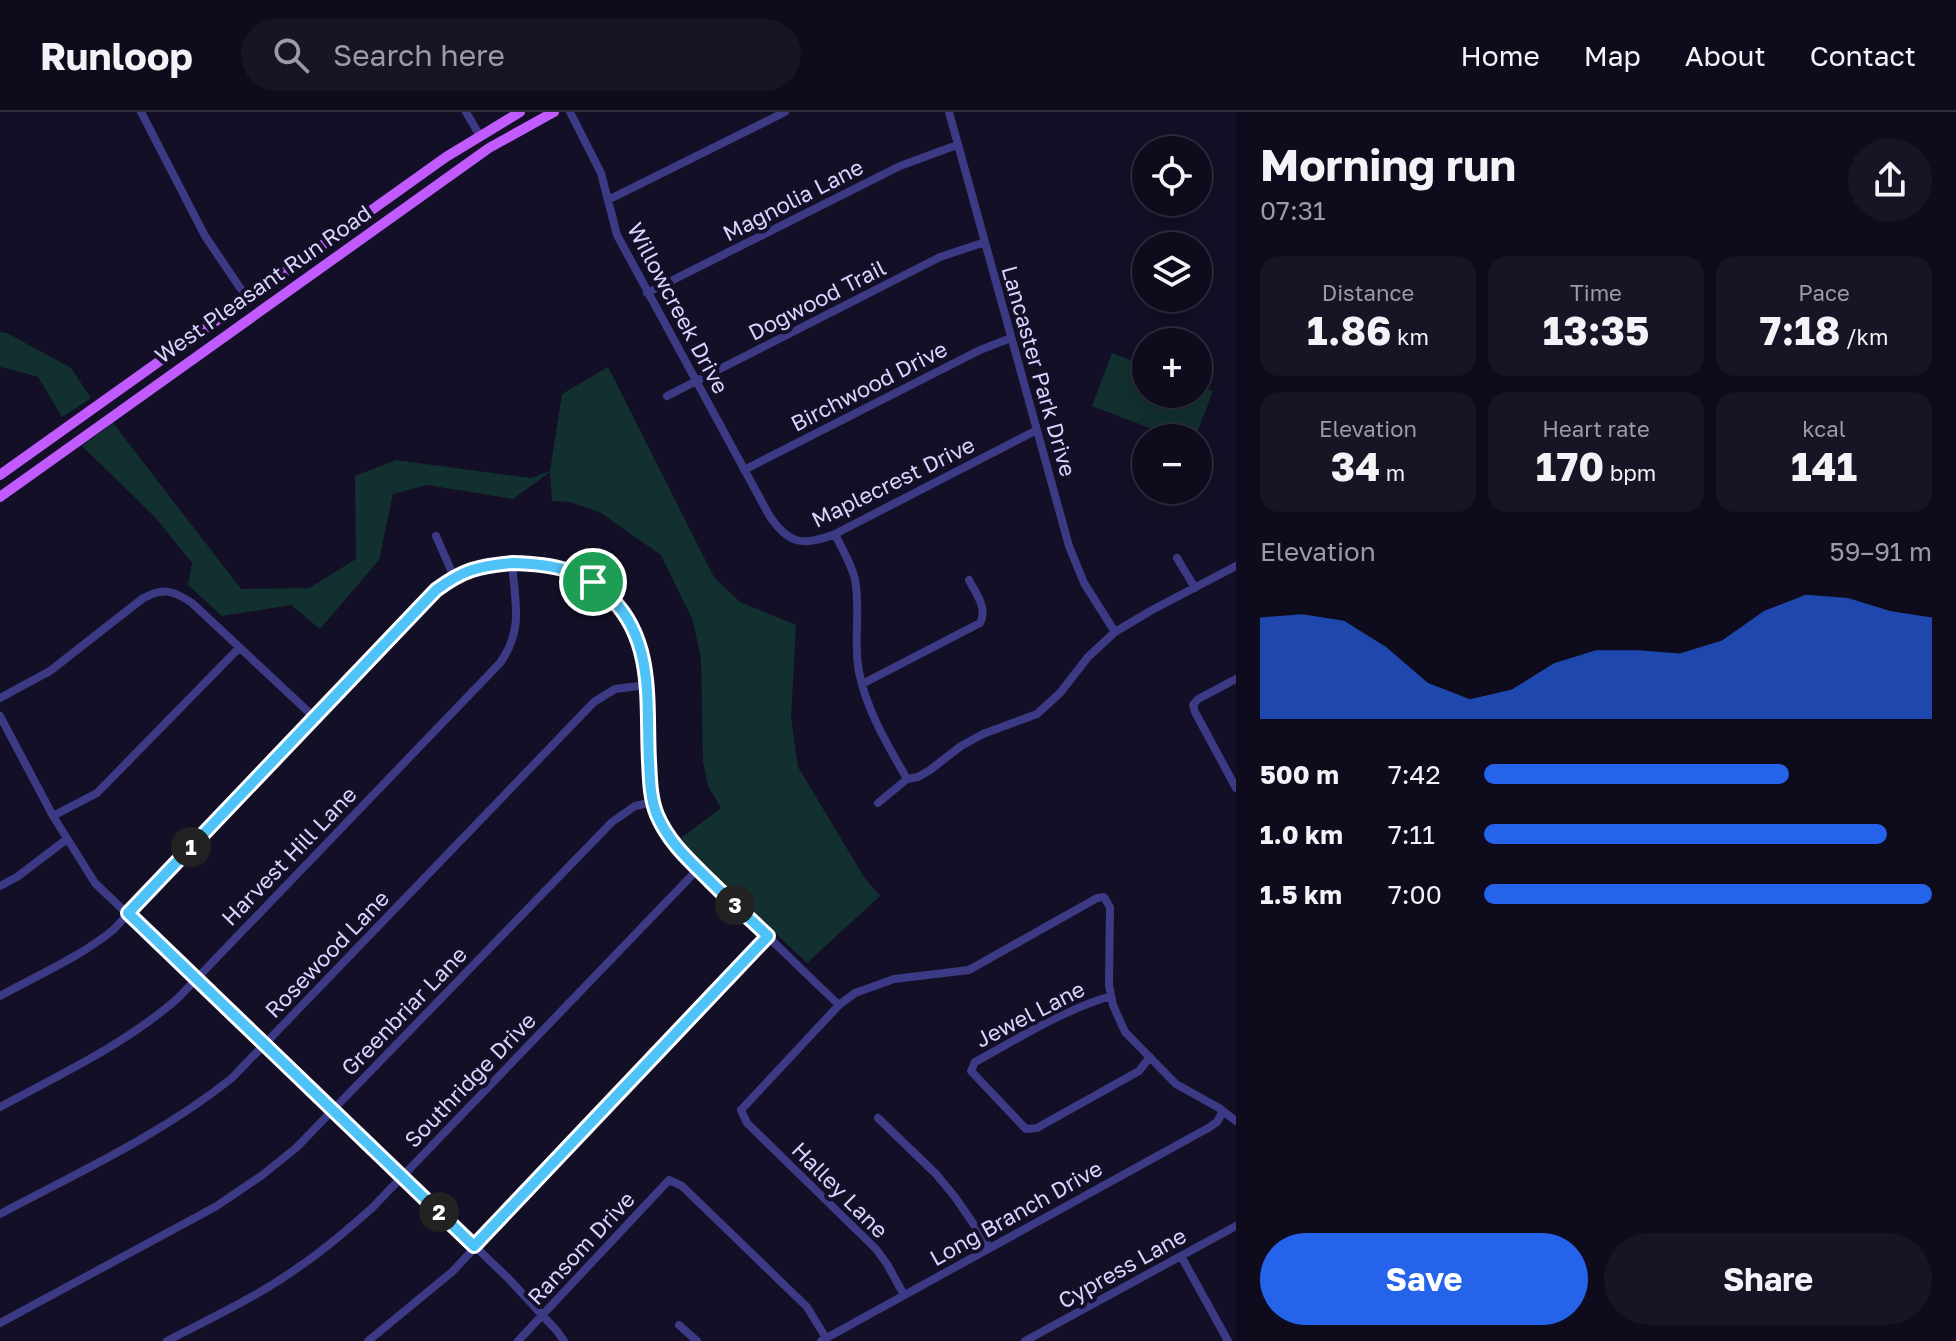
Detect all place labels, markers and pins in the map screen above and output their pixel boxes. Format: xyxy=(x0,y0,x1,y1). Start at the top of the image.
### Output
pin xyxy=(559,548,627,616)
pin: 1 xyxy=(171,827,211,867)
pin: 3 xyxy=(715,885,755,925)
pin: 2 xyxy=(419,1192,459,1232)

